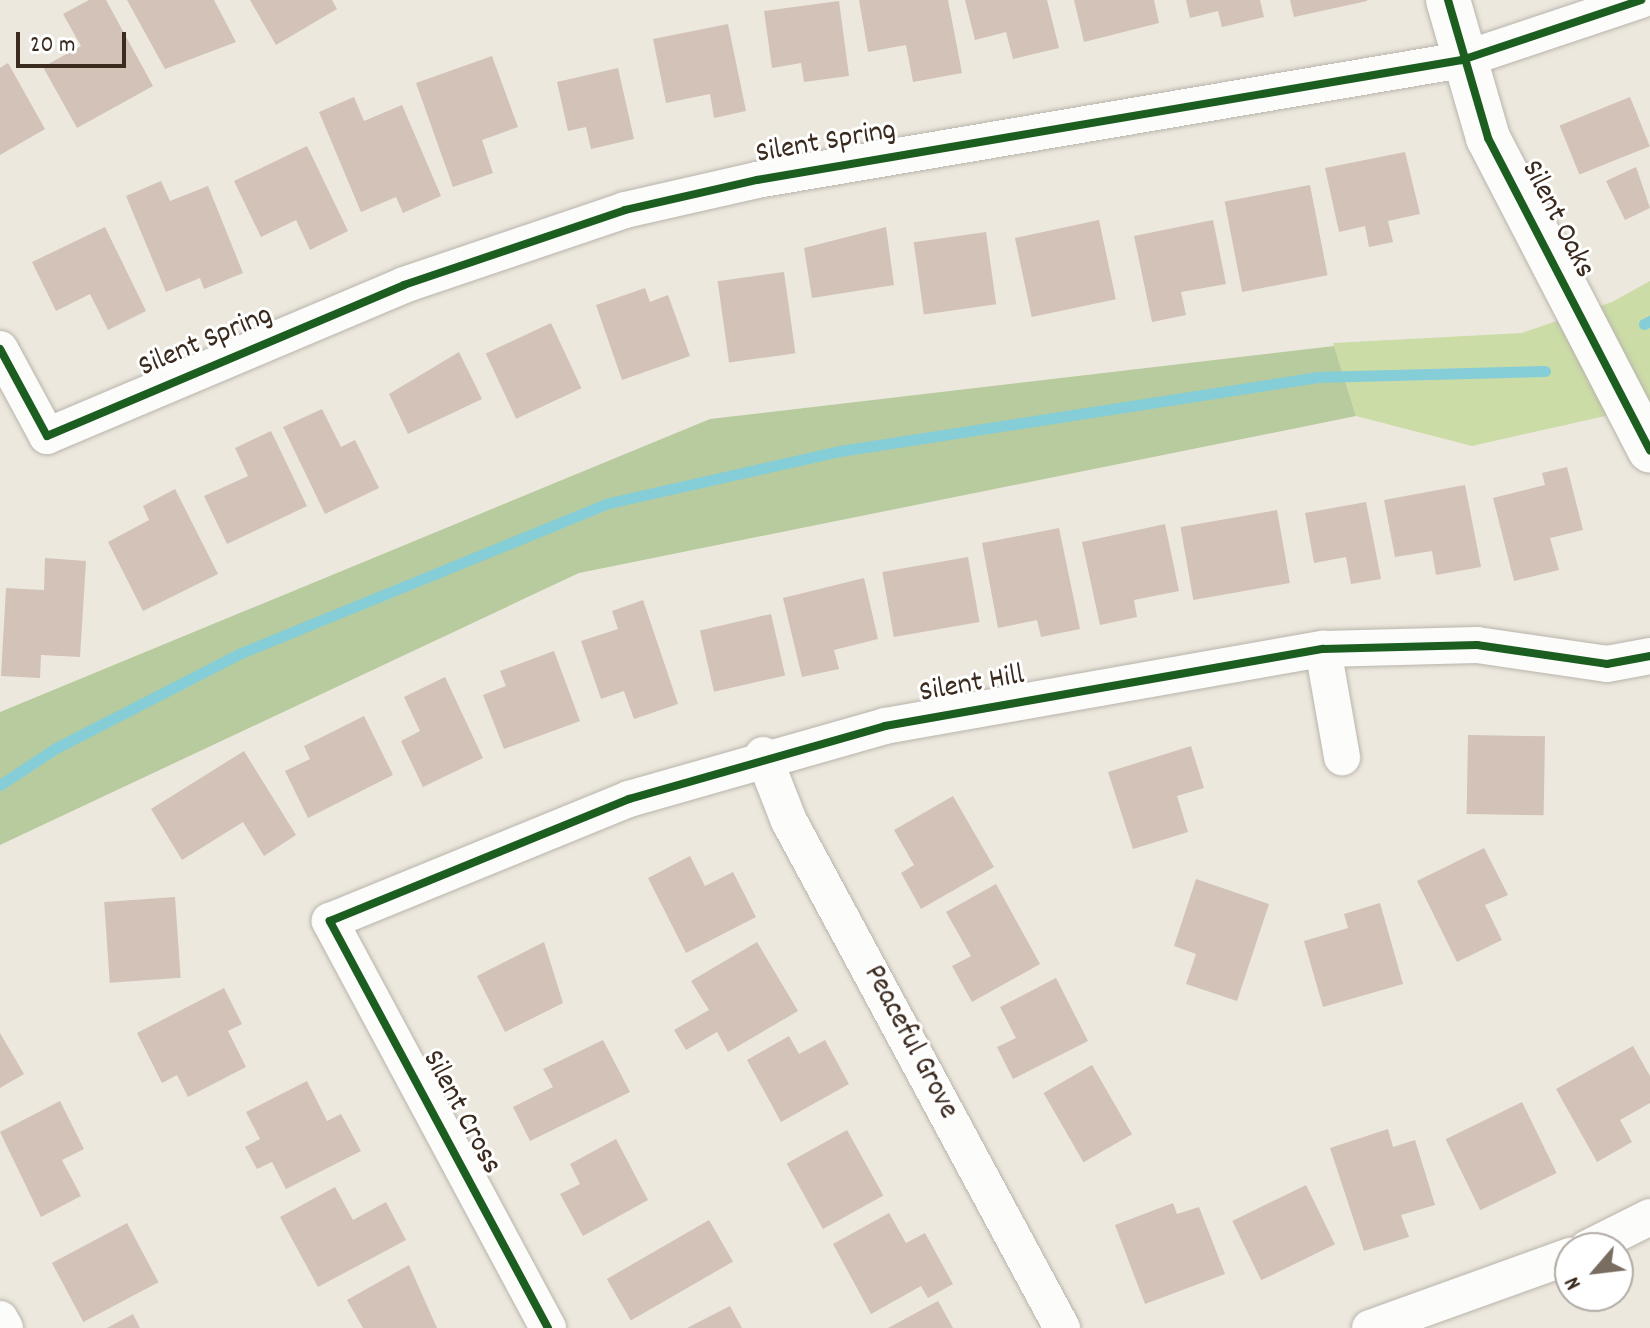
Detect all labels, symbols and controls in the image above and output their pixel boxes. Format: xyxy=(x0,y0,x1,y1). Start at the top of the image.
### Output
scale bar xyxy=(20,16,130,66)
text: 20 m xyxy=(30,29,76,63)
street label: Silent Spring xyxy=(753,114,899,174)
street label: Silent Oaks xyxy=(1511,155,1601,285)
street label: Silent Spring xyxy=(134,299,278,387)
street label: Silent Hill xyxy=(917,659,1027,713)
street label: Peaceful Grove xyxy=(853,960,965,1126)
street label: Silent Cross xyxy=(412,1045,508,1181)
north arrow xyxy=(1554,1232,1634,1312)
text: N xyxy=(1558,1270,1590,1295)

